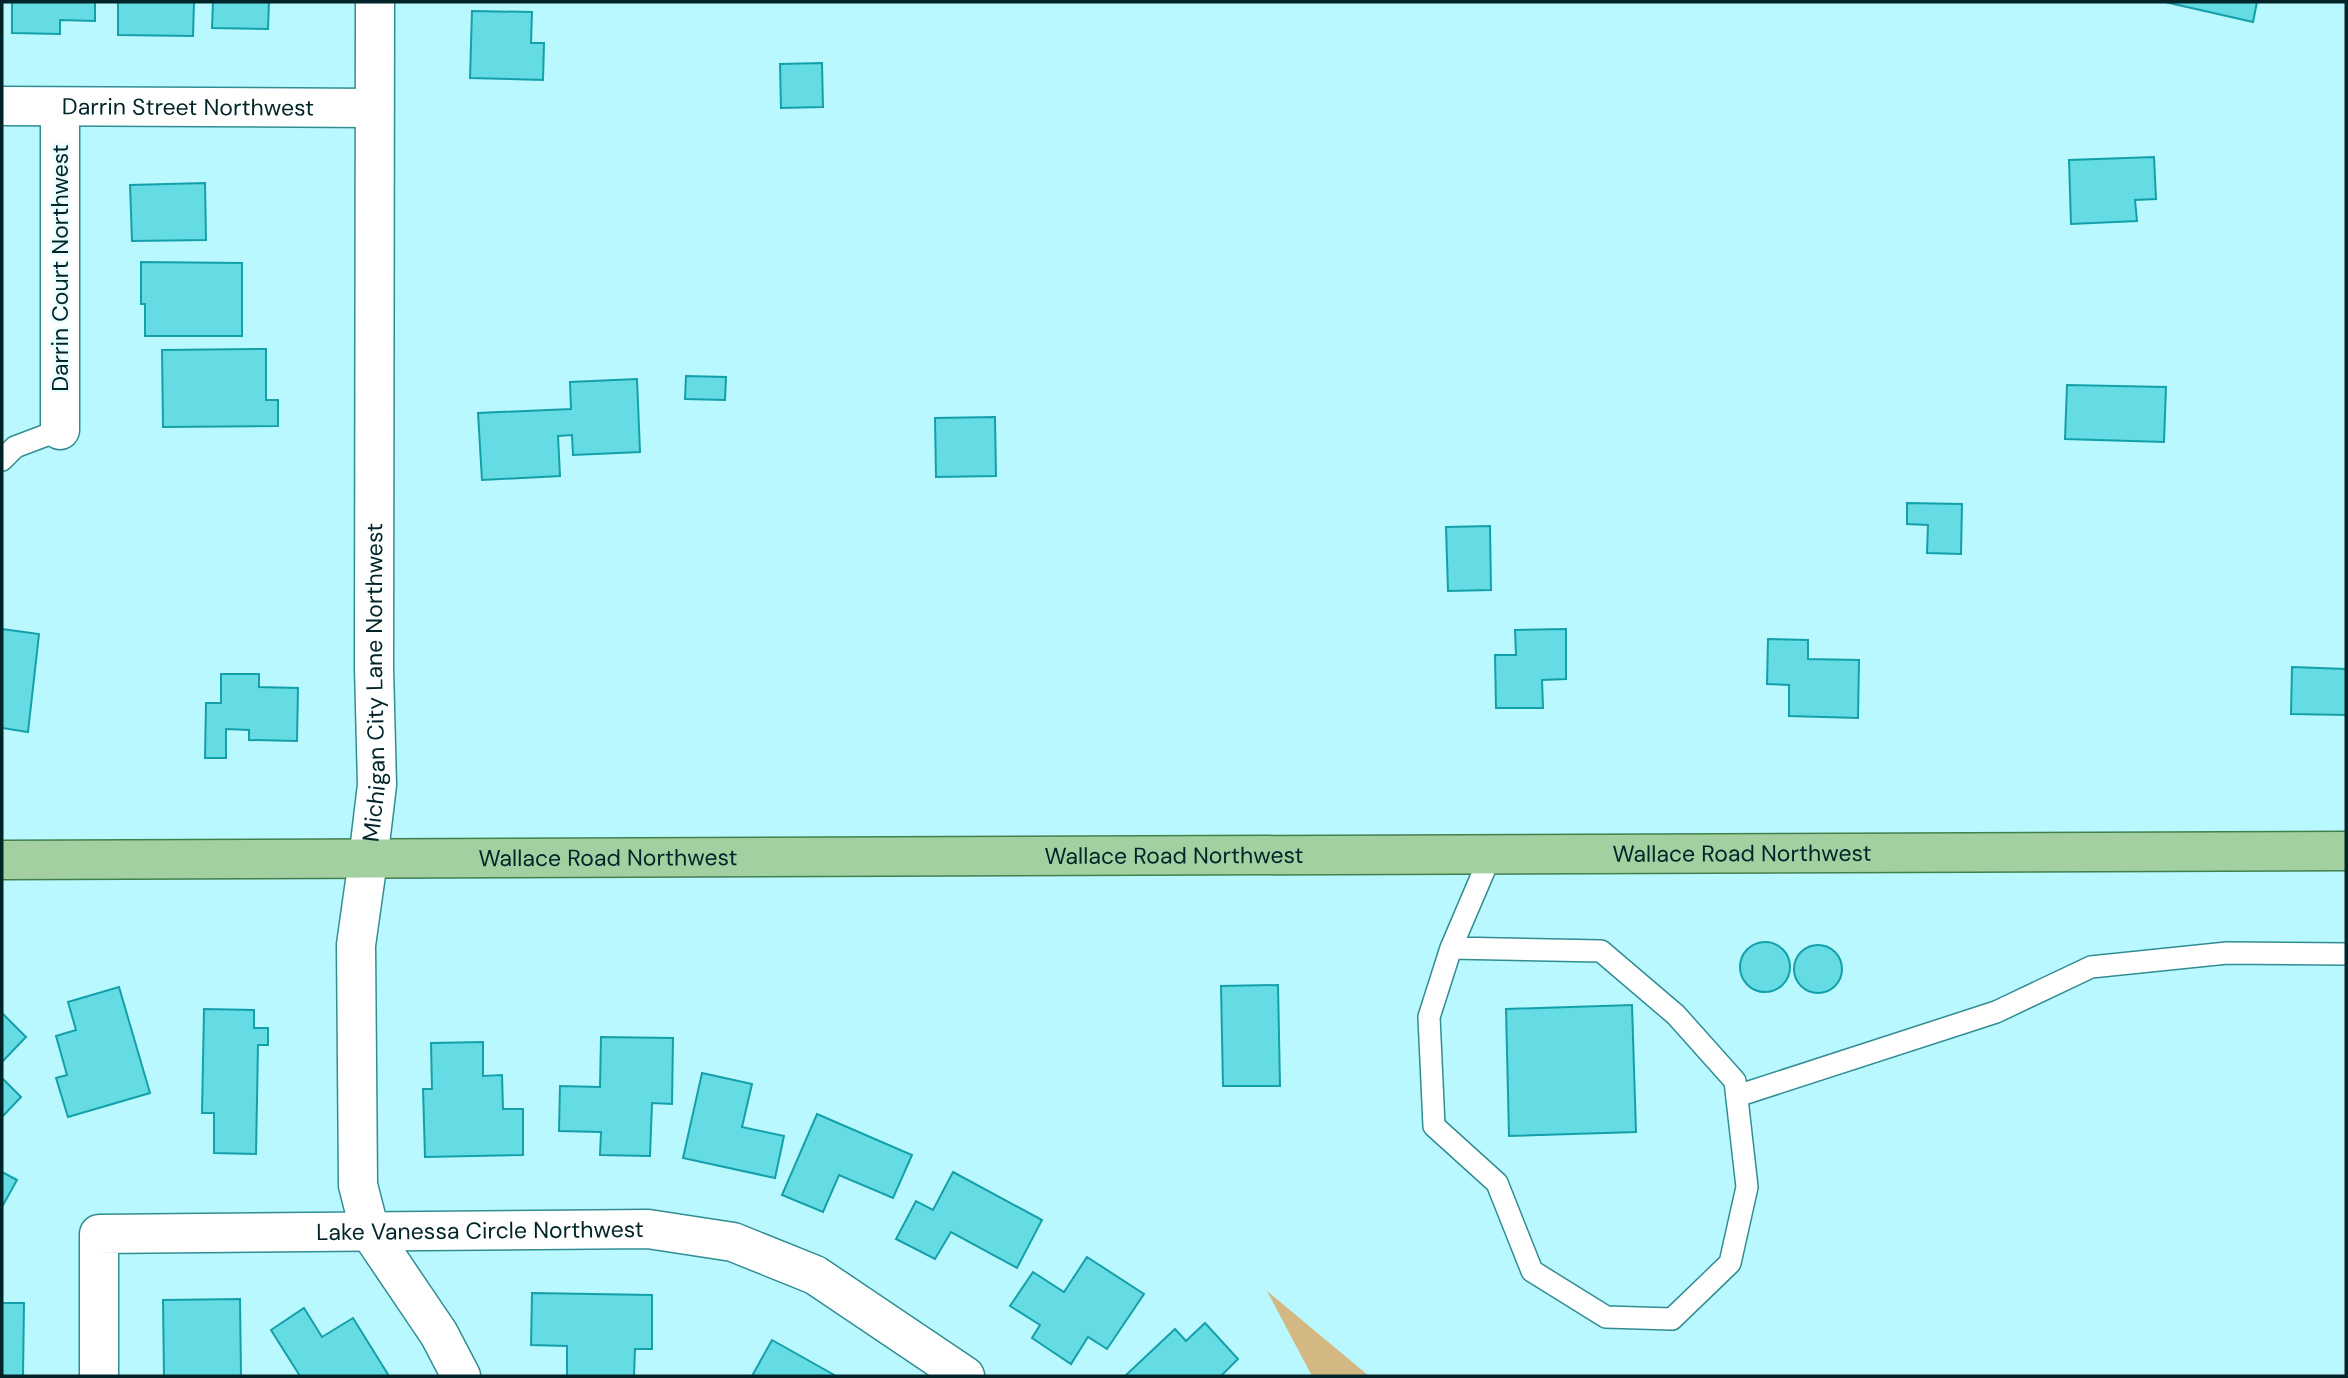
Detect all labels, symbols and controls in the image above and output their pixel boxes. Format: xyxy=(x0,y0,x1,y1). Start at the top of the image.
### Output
street label: Darrin Street Northwest xyxy=(62,91,314,123)
street label: Darrin Court Northwest xyxy=(45,144,75,392)
street label: Michigan City Lane Northwest xyxy=(355,523,392,843)
street label: Wallace Road Northwest xyxy=(1612,838,1872,869)
street label: Wallace Road Northwest xyxy=(1044,840,1304,871)
street label: Wallace Road Northwest xyxy=(478,842,738,873)
street label: Lake Vanessa Circle Northwest xyxy=(316,1214,644,1247)

